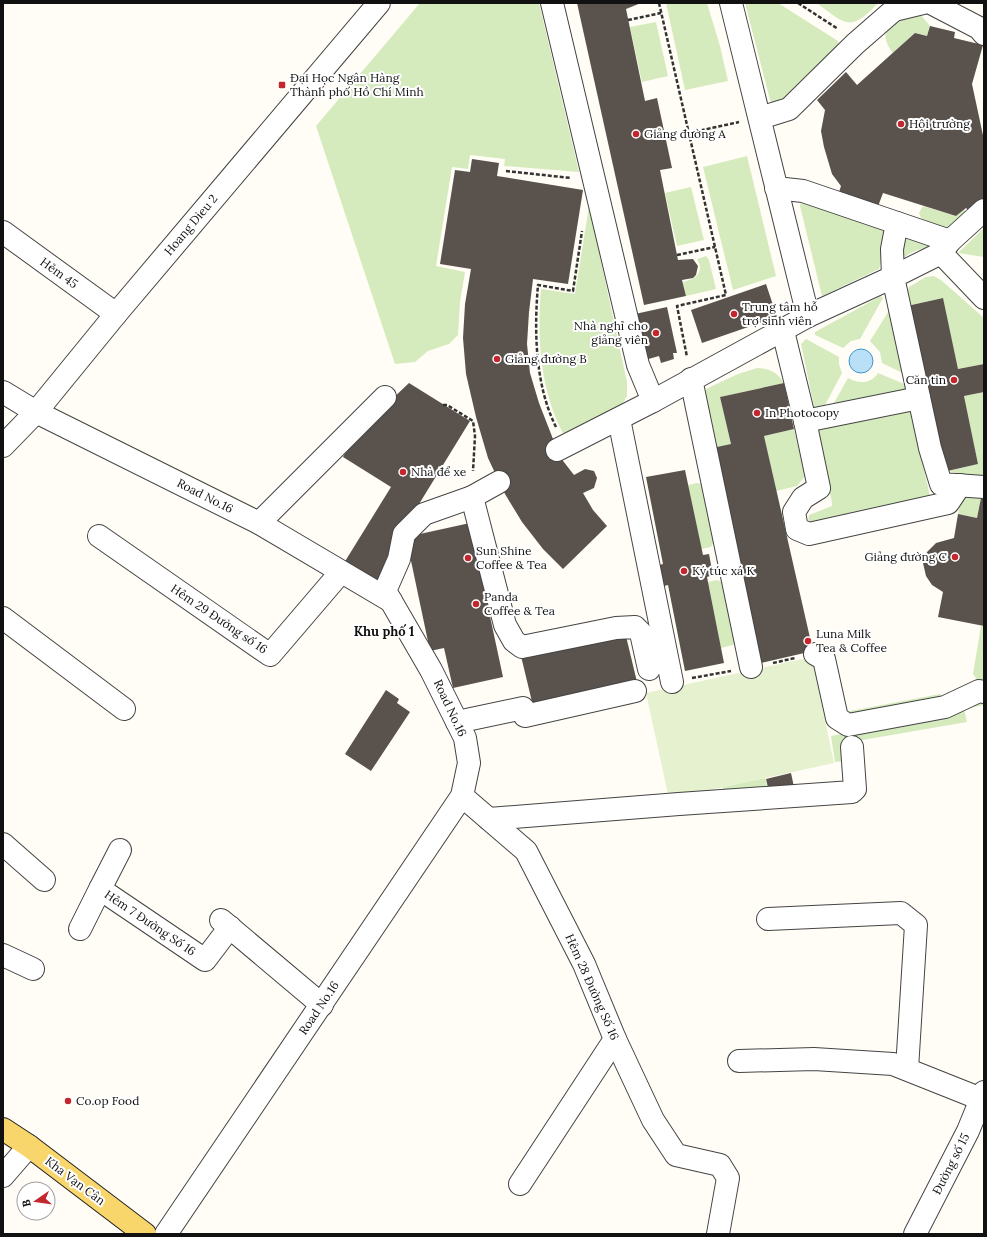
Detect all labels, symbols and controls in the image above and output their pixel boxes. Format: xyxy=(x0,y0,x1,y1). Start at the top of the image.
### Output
place label: Đại Học Ngân Hàng Thành phố Hồ Chí Minh xyxy=(290,70,424,99)
marker: Đại Học Ngân Hàng Thành phố Hồ Chí Minh xyxy=(277,80,287,90)
place label: Hội trường xyxy=(909,116,970,131)
marker: Hội trường xyxy=(896,119,906,129)
place label: Giảng đường A xyxy=(644,126,726,141)
marker: Giảng đường A xyxy=(631,129,641,139)
street label: Hoang Dieu 2 xyxy=(161,191,220,258)
street label: Hẻm 45 xyxy=(38,254,81,291)
place label: Trung tâm hỗ trợ sinh viên xyxy=(742,299,818,328)
marker: Trung tâm hỗ trợ sinh viên xyxy=(729,309,739,319)
place label: Nhà nghỉ cho giảng viên xyxy=(574,318,648,347)
marker: Nhà nghỉ cho giảng viên xyxy=(651,328,661,338)
place label: Giảng đường B xyxy=(505,351,587,366)
marker: Giảng đường B xyxy=(492,354,502,364)
place label: Căn tin xyxy=(906,372,946,387)
marker: Căn tin xyxy=(949,375,959,385)
place label: In Photocopy xyxy=(765,405,840,420)
marker: In Photocopy xyxy=(752,408,762,418)
place label: Nhà để xe xyxy=(411,464,467,479)
marker: Nhà để xe xyxy=(398,467,408,477)
street label: Road No.16 xyxy=(175,475,236,516)
place label: Sun Shine Coffee & Tea xyxy=(476,543,547,572)
place label: Giảng đường C xyxy=(864,549,948,564)
marker: Giảng đường C xyxy=(950,552,960,562)
marker: Sun Shine Coffee & Tea xyxy=(463,553,473,563)
place label: Ký túc xá K xyxy=(692,563,755,578)
marker: Ký túc xá K xyxy=(679,566,689,576)
street label: Hẻm 29 Đường số 16 xyxy=(168,581,271,657)
place label: Panda Coffee & Tea xyxy=(484,589,555,618)
marker: Panda Coffee & Tea xyxy=(471,599,481,609)
district label: Khu phố 1 xyxy=(354,623,414,640)
place label: Luna Milk Tea & Coffee xyxy=(816,626,887,655)
marker: Luna Milk Tea & Coffee xyxy=(803,636,813,646)
street label: Road No.16 xyxy=(431,677,470,739)
street label: Hẻm 7 Đường Số 16 xyxy=(102,886,199,959)
street label: Hẻm 28 Đường Số 16 xyxy=(562,931,623,1042)
street label: Road No.16 xyxy=(295,978,342,1037)
place label: Co.op Food xyxy=(76,1093,139,1108)
marker: Co.op Food xyxy=(63,1096,73,1106)
street label: Đường số 15 xyxy=(929,1131,972,1197)
street label: Kha Vạn Cân xyxy=(42,1153,108,1208)
north arrow xyxy=(16,1181,56,1221)
text: B xyxy=(19,1198,34,1208)

